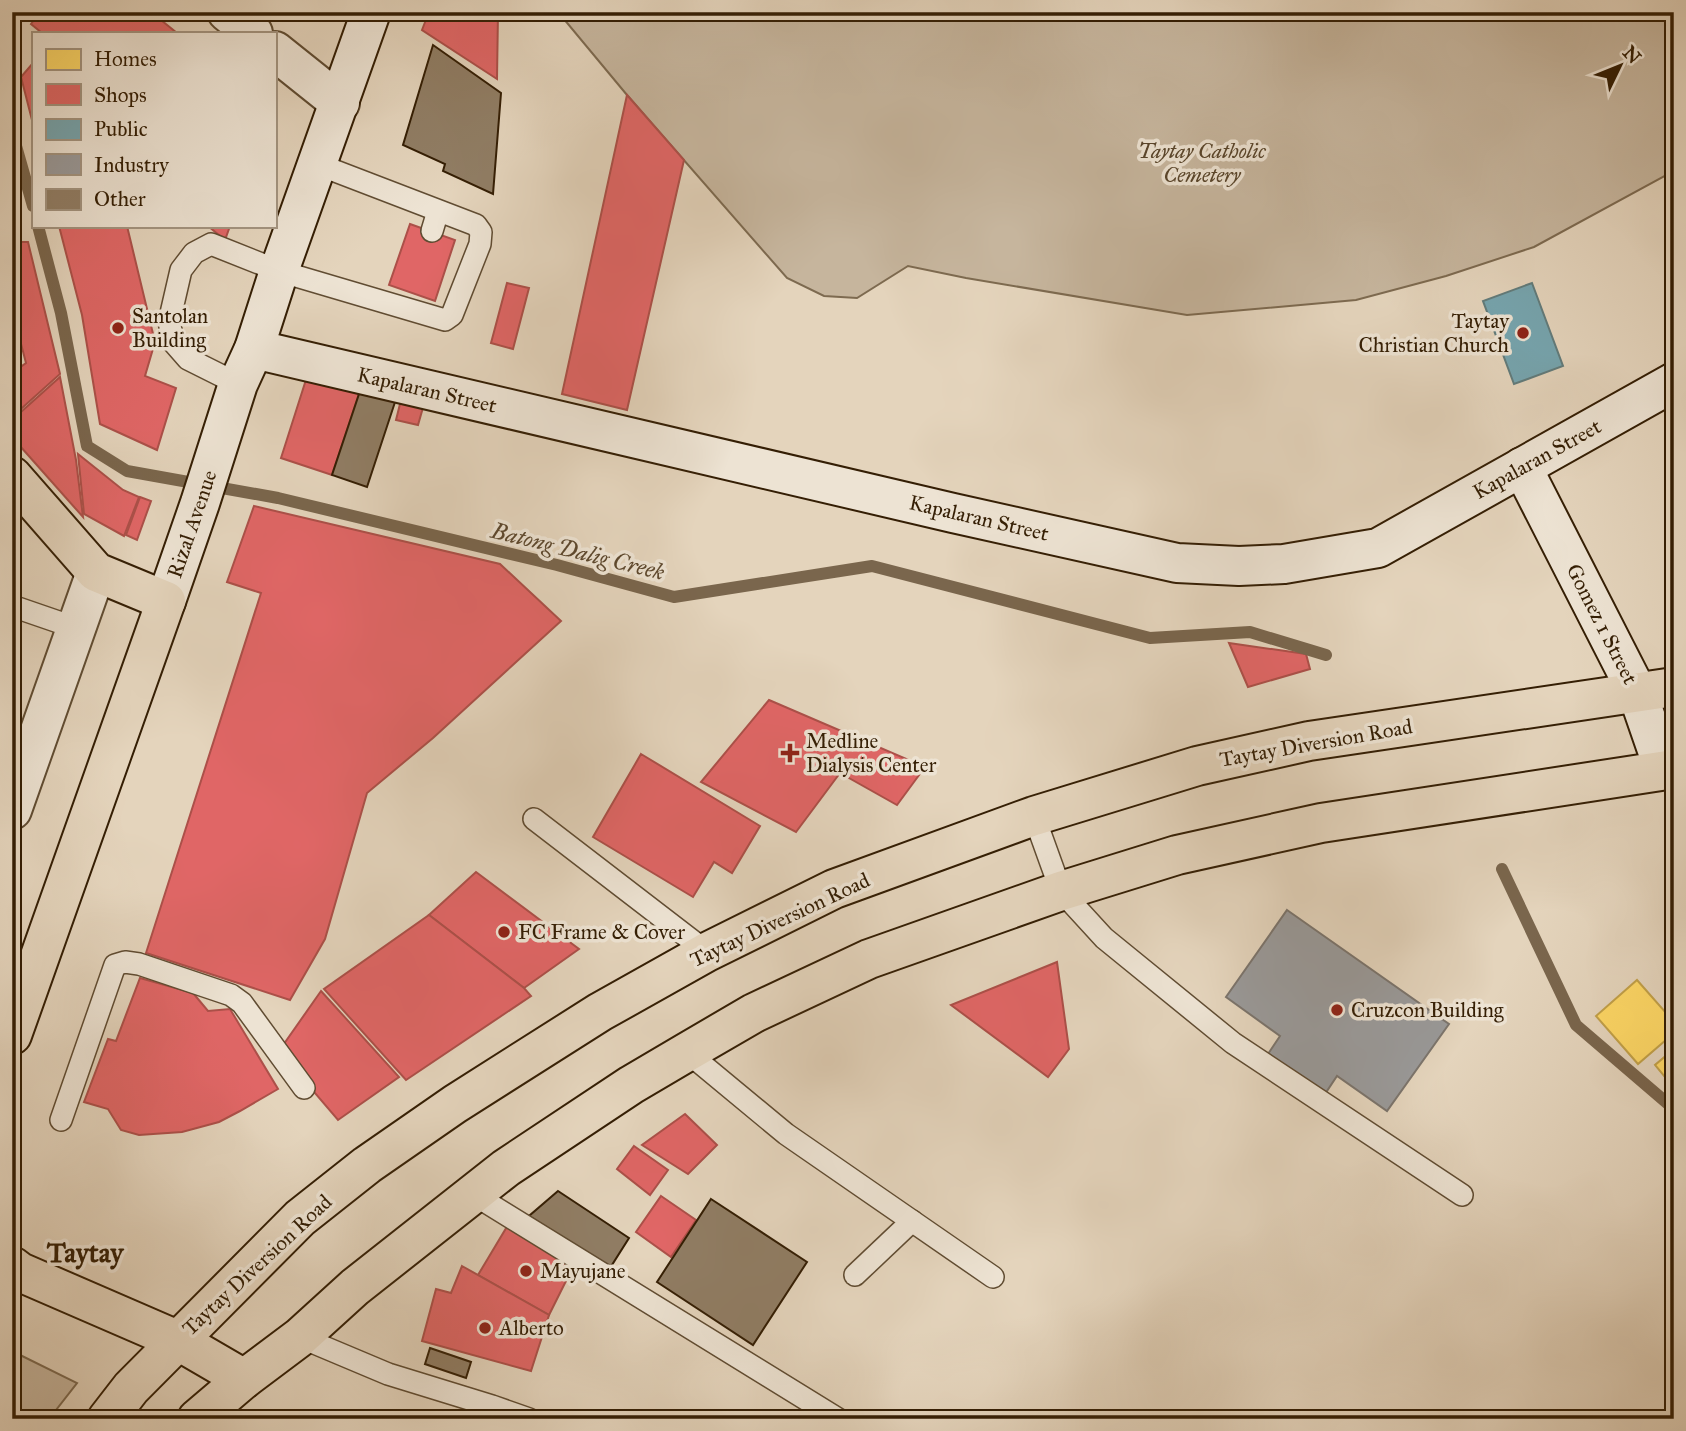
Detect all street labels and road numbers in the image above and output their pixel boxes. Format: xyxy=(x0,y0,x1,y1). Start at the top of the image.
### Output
street label: Kapalaran Street xyxy=(355,361,500,419)
street label: Kapalaran Street xyxy=(1468,413,1606,505)
street label: Rizal Avenue xyxy=(161,466,223,581)
street label: Kapalaran Street xyxy=(907,489,1052,547)
street label: Gomez 1 Street xyxy=(1561,559,1644,689)
street label: Taytay Diversion Road xyxy=(1218,713,1415,773)
street label: Taytay Diversion Road xyxy=(686,867,874,973)
street label: Taytay Diversion Road xyxy=(177,1189,338,1341)

